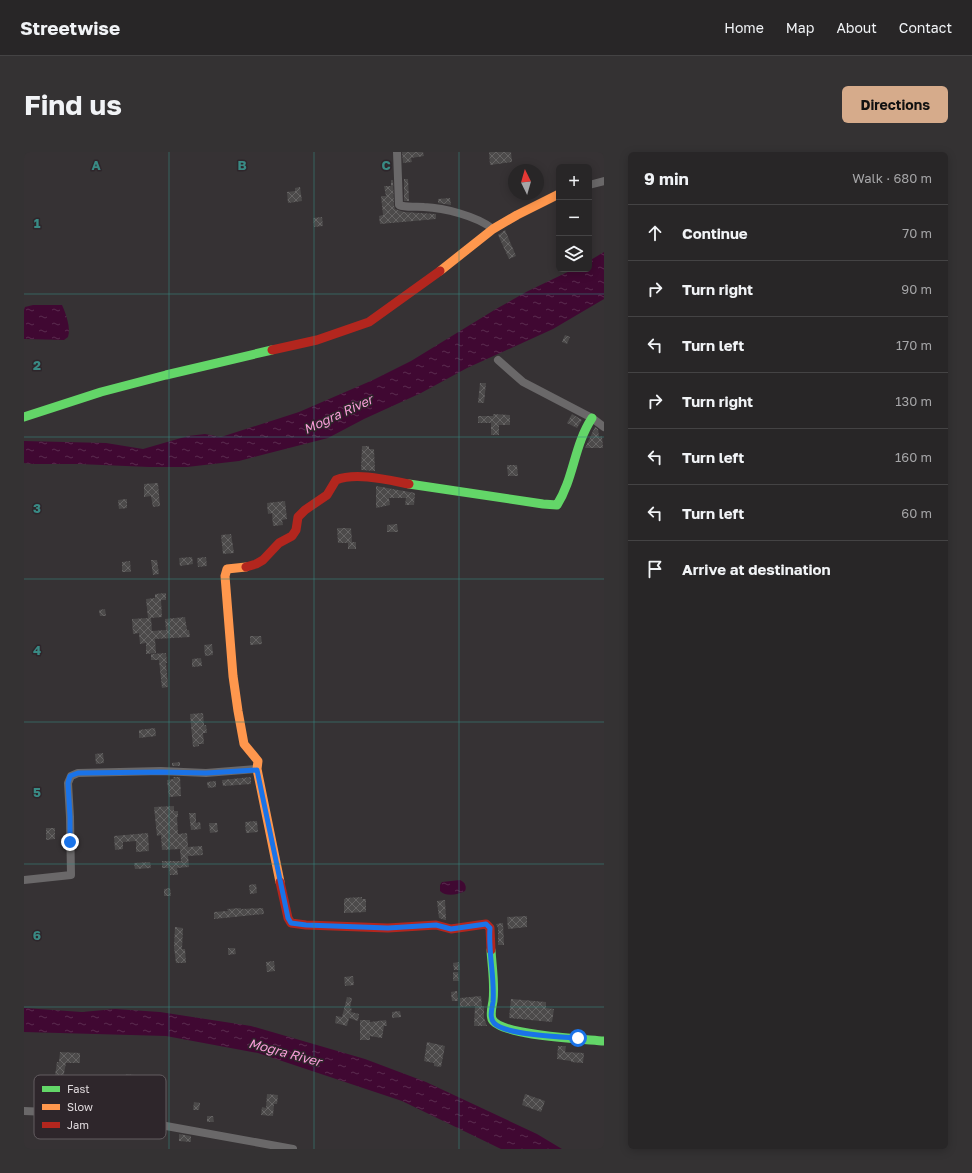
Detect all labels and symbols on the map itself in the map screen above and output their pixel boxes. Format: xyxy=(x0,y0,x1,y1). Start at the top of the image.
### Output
text: A xyxy=(91,157,101,173)
text: B xyxy=(237,157,247,173)
text: C xyxy=(381,157,391,173)
north arrow xyxy=(508,164,544,200)
text: 1 xyxy=(34,215,41,231)
text: 2 xyxy=(33,357,41,373)
water label: Mogra River xyxy=(301,390,377,437)
text: 3 xyxy=(33,500,41,516)
text: 4 xyxy=(33,642,41,658)
text: 5 xyxy=(33,784,41,800)
route end xyxy=(61,833,79,851)
text: 6 xyxy=(33,927,41,943)
route start xyxy=(569,1029,587,1047)
water label: Mogra River xyxy=(247,1035,325,1070)
legend xyxy=(34,1075,166,1139)
text: Fast xyxy=(67,1082,90,1095)
text: Slow xyxy=(67,1100,93,1113)
text: Jam xyxy=(67,1118,89,1131)

